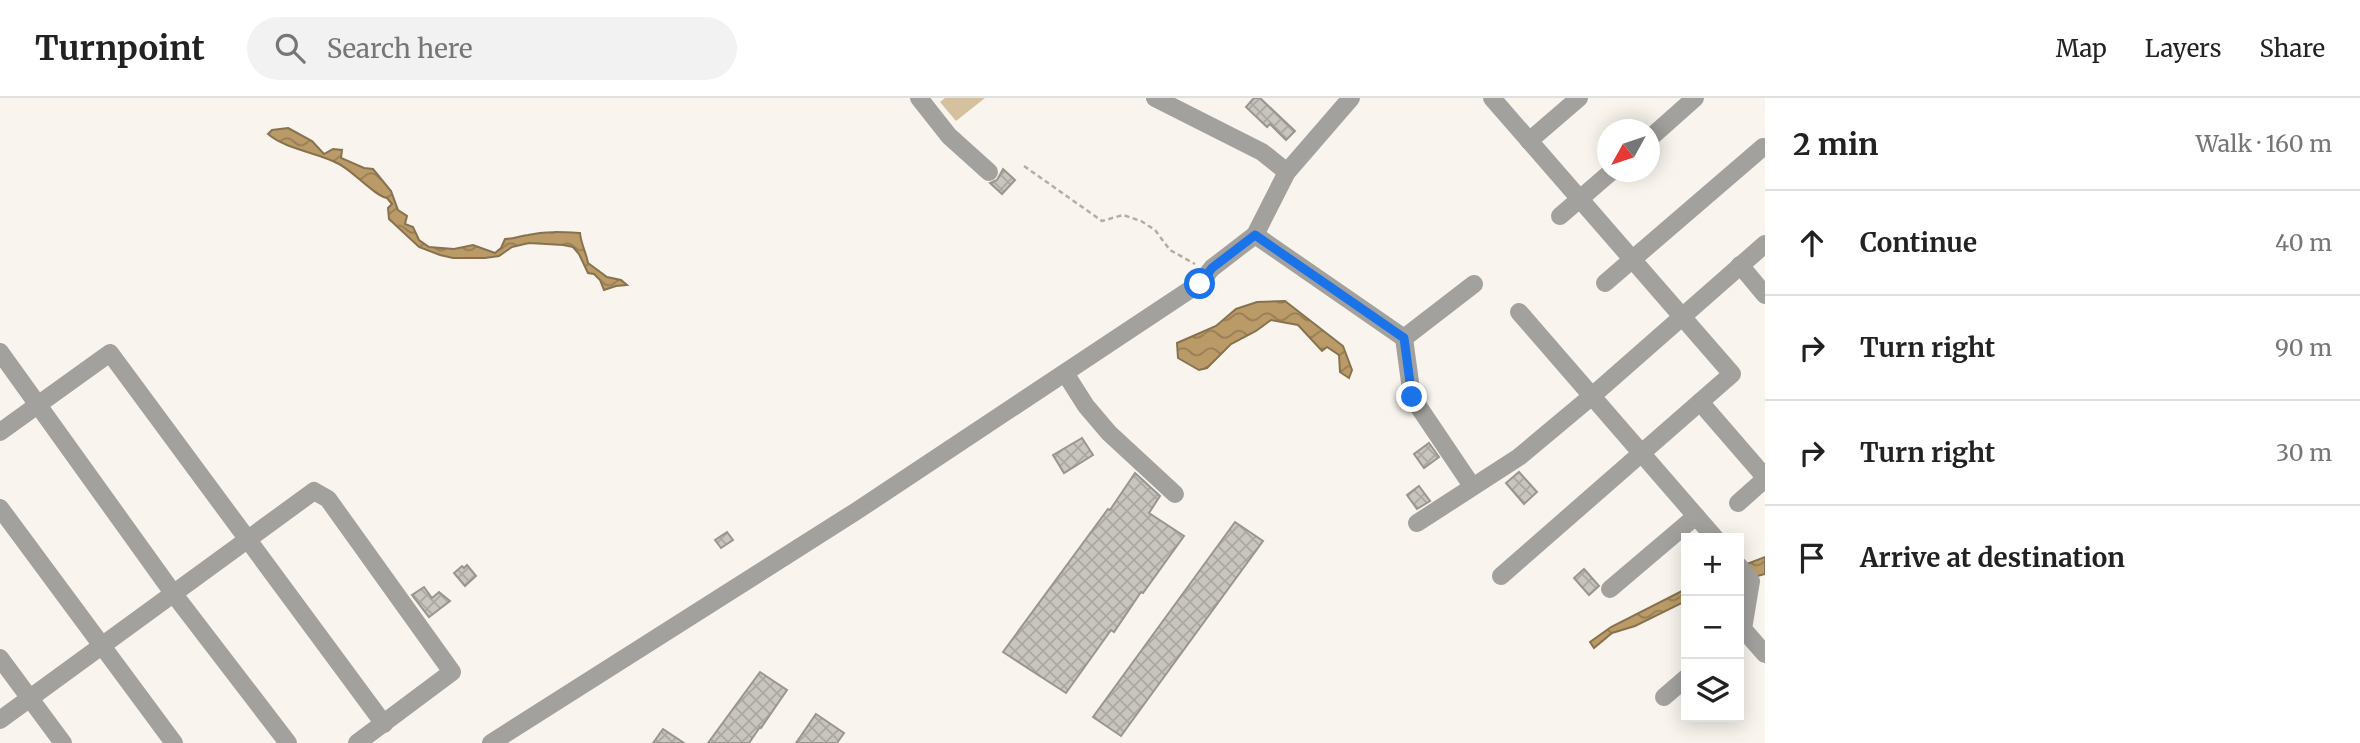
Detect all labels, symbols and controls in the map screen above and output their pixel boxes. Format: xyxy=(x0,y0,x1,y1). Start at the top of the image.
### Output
search box xyxy=(247,17,737,80)
text: Turnpoint xyxy=(35,28,205,69)
icon: search xyxy=(271,29,309,67)
text: Search here xyxy=(327,32,473,65)
text: Map xyxy=(2056,33,2107,64)
text: Layers xyxy=(2145,33,2221,64)
text: Share xyxy=(2259,33,2325,64)
north arrow xyxy=(1597,119,1660,182)
text: 2 min xyxy=(1793,125,1878,163)
text: Walk · 160 m xyxy=(2196,129,2332,158)
icon: ahead xyxy=(1793,224,1831,262)
text: Continue xyxy=(1860,226,1977,259)
text: 40 m xyxy=(2275,228,2332,257)
route start xyxy=(1184,268,1215,299)
icon: right xyxy=(1793,329,1831,367)
text: Turn right xyxy=(1860,331,1995,364)
text: 90 m xyxy=(2275,333,2332,362)
route end xyxy=(1396,381,1427,412)
icon: right xyxy=(1793,434,1831,472)
text: Turn right xyxy=(1860,436,1995,469)
text: 30 m xyxy=(2276,438,2332,467)
map controls xyxy=(1681,533,1744,722)
button: + xyxy=(1681,533,1744,596)
icon: arrive xyxy=(1793,539,1831,577)
text: Arrive at destination xyxy=(1860,541,2125,574)
button: − xyxy=(1681,596,1744,659)
button: layers xyxy=(1681,659,1744,722)

